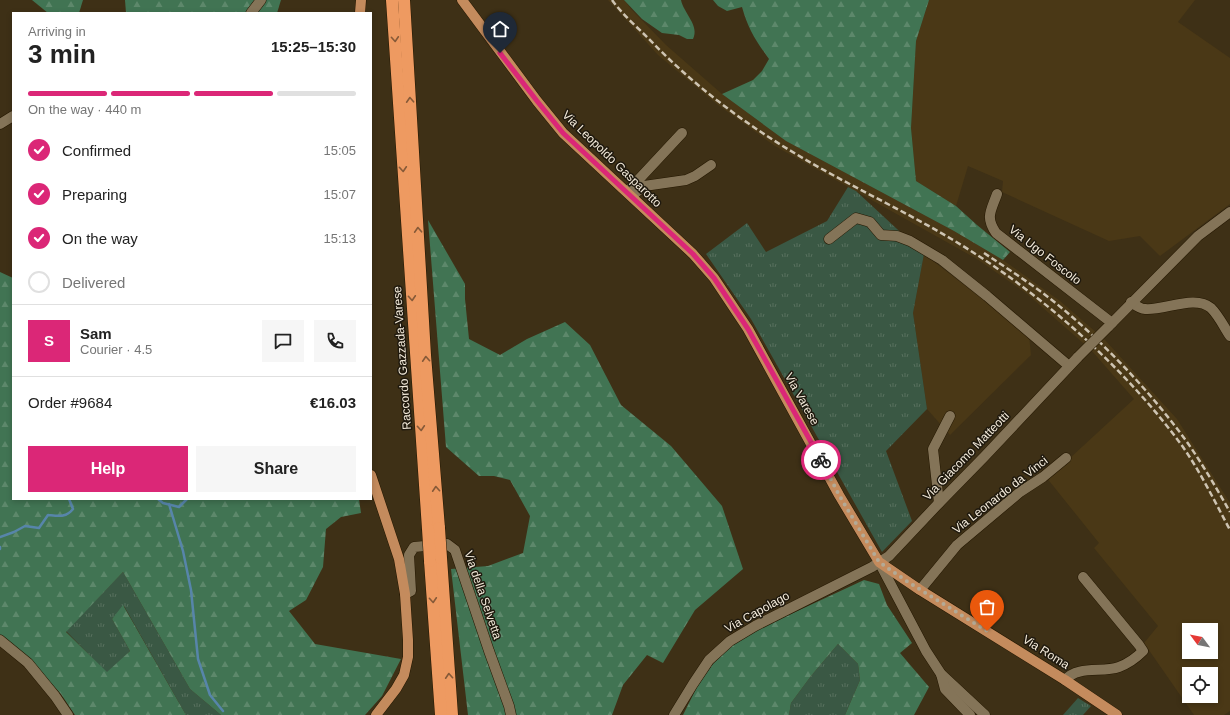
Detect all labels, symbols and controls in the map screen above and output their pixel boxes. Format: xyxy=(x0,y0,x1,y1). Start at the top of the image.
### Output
pin xyxy=(483,12,517,53)
icon: home xyxy=(489,18,511,40)
text: Arriving in xyxy=(28,24,86,39)
one-way arrow xyxy=(390,36,399,42)
text: 15:25–15:30 xyxy=(271,38,356,55)
text: 3 min xyxy=(28,39,96,69)
one-way arrow xyxy=(406,97,415,103)
text: On the way · 440 m xyxy=(28,102,141,117)
street label: Via Leopoldo Gasparotto xyxy=(559,108,665,210)
icon: check xyxy=(28,139,50,161)
text: Confirmed xyxy=(62,142,131,159)
text: 15:05 xyxy=(323,143,356,158)
one-way arrow xyxy=(399,166,408,172)
icon: check xyxy=(28,183,50,205)
text: Preparing xyxy=(62,186,127,203)
text: 15:07 xyxy=(323,187,356,202)
street label: Via Ugo Foscolo xyxy=(1006,222,1084,288)
icon: check xyxy=(28,227,50,249)
one-way arrow xyxy=(413,227,422,233)
text: On the way xyxy=(62,230,138,247)
text: 15:13 xyxy=(323,231,356,246)
text: Delivered xyxy=(62,274,125,291)
street label: Raccordo Gazzada-Varese xyxy=(390,285,414,430)
one-way arrow xyxy=(408,295,417,301)
button: chat xyxy=(262,320,304,362)
button: phone xyxy=(314,320,356,362)
text: Sam xyxy=(80,325,112,342)
text: S xyxy=(44,332,54,349)
text: Courier · 4.5 xyxy=(80,342,152,357)
one-way arrow xyxy=(421,356,430,362)
street label: Via Varese xyxy=(782,370,822,428)
text: Order #9684 xyxy=(28,394,112,411)
text: €16.03 xyxy=(310,394,356,411)
street label: Via Giacomo Matteotti xyxy=(920,409,1012,503)
one-way arrow xyxy=(417,425,426,431)
courier xyxy=(801,440,841,480)
button: Help xyxy=(28,446,188,492)
button: Share xyxy=(196,446,356,492)
icon: bike xyxy=(810,449,832,471)
street label: Via Leonardo da Vinci xyxy=(950,453,1050,537)
one-way arrow xyxy=(431,486,440,492)
street label: Via della Selvetta xyxy=(461,549,505,641)
street label: Via Capolago xyxy=(722,588,792,636)
pin xyxy=(970,590,1004,631)
icon: bag xyxy=(976,596,998,618)
one-way arrow xyxy=(429,597,438,603)
north arrow xyxy=(1182,623,1218,659)
map controls xyxy=(1182,623,1218,703)
street label: Via Roma xyxy=(1020,632,1072,672)
button: locate xyxy=(1182,667,1218,703)
one-way arrow xyxy=(445,673,454,679)

